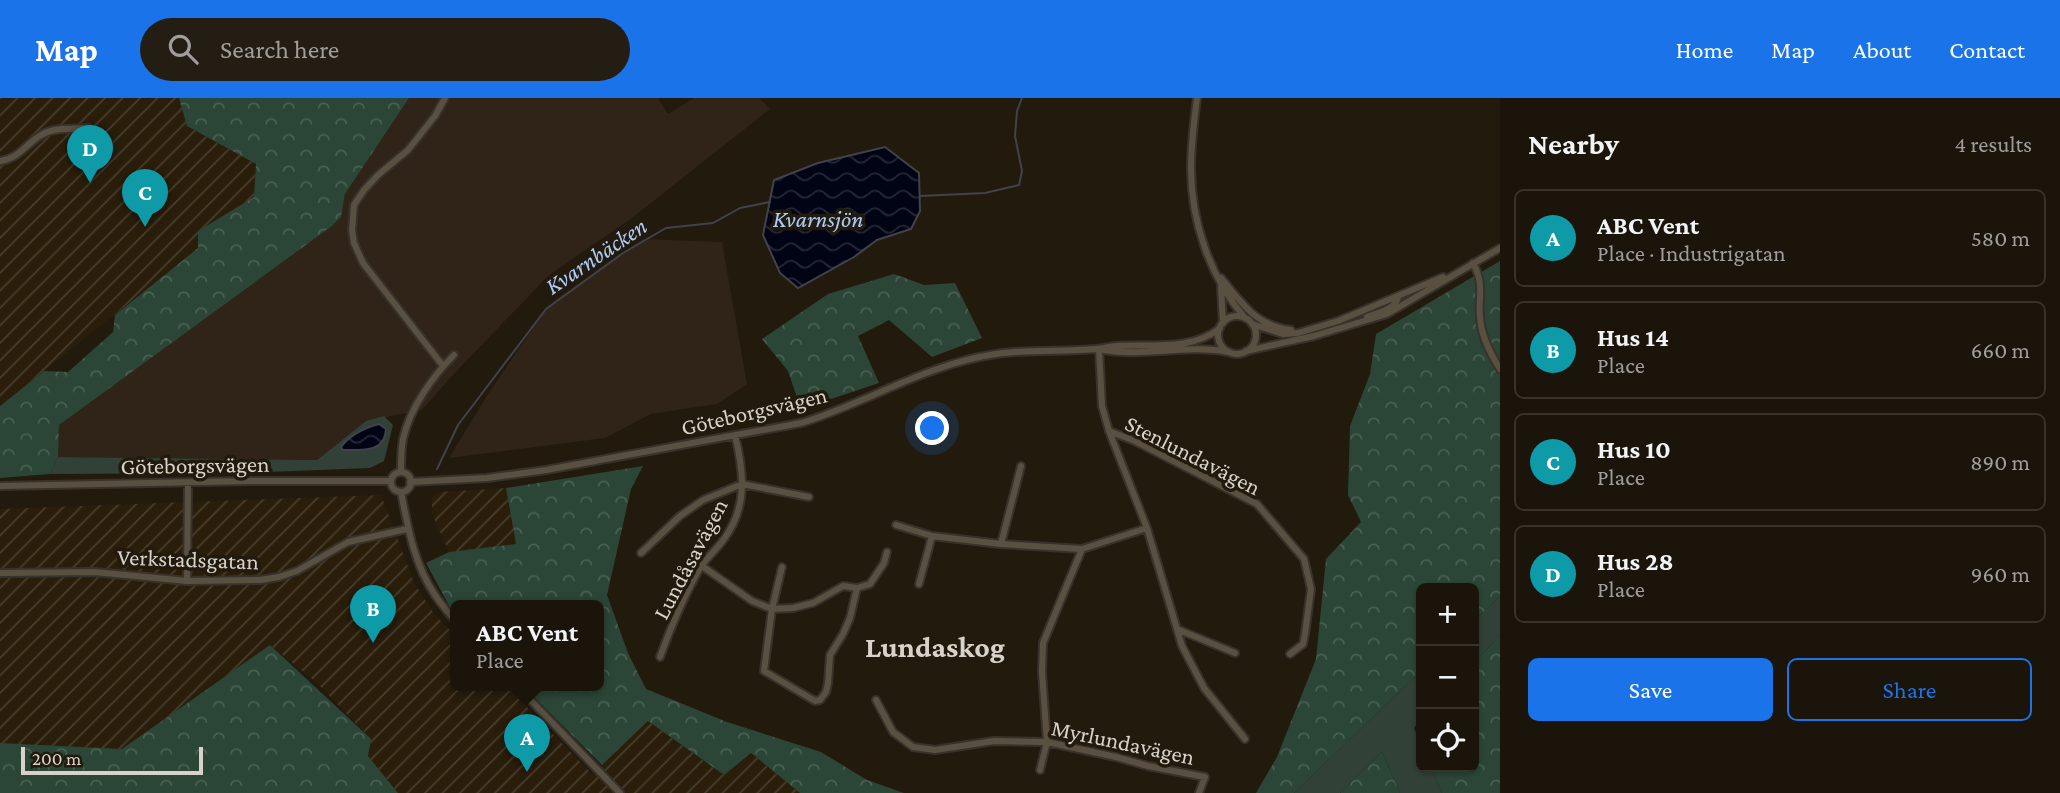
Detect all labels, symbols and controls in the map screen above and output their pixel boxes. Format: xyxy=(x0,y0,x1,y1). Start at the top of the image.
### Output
search box xyxy=(140,18,630,81)
icon: search xyxy=(164,30,202,68)
text: Map xyxy=(35,31,98,68)
text: Search here xyxy=(220,35,339,64)
text: Home xyxy=(1676,36,1733,63)
text: Map xyxy=(1771,36,1815,63)
text: About xyxy=(1853,36,1911,63)
text: Contact xyxy=(1949,36,2025,63)
pin: D xyxy=(67,125,113,183)
text: Nearby xyxy=(1528,127,1619,160)
text: 4 results xyxy=(1954,131,2032,157)
pin: C xyxy=(122,169,168,227)
water label: Kvarnsjön xyxy=(773,205,863,233)
text: ABC Vent xyxy=(1597,211,1699,240)
water label: Kvarnbäcken xyxy=(540,212,652,299)
text: A xyxy=(1546,225,1560,251)
text: 580 m xyxy=(1971,225,2030,251)
text: Place · Industrigatan xyxy=(1597,240,1786,266)
text: Hus 14 xyxy=(1597,323,1669,352)
text: B xyxy=(1546,337,1560,363)
text: 660 m xyxy=(1971,337,2030,363)
text: Place xyxy=(1597,352,1645,378)
street label: Göteborgsvägen xyxy=(679,382,829,440)
street label: Stenlundavägen xyxy=(1121,410,1265,500)
your location xyxy=(915,411,949,445)
text: Hus 10 xyxy=(1597,435,1671,464)
text: C xyxy=(1546,449,1560,475)
text: 890 m xyxy=(1970,449,2030,475)
street label: Göteborgsvägen xyxy=(120,451,270,479)
text: Place xyxy=(1597,464,1645,490)
street label: Lundåsavägen xyxy=(647,494,733,624)
street label: Verkstadsgatan xyxy=(117,544,259,574)
text: Hus 28 xyxy=(1597,547,1674,576)
text: D xyxy=(1545,561,1561,587)
text: 960 m xyxy=(1971,561,2030,587)
text: Place xyxy=(1597,576,1645,602)
map controls xyxy=(1416,583,1479,772)
button: + xyxy=(1416,583,1479,646)
pin: B xyxy=(350,585,396,643)
popup xyxy=(450,600,604,691)
text: ABC Vent xyxy=(476,618,578,647)
district label: Lundaskog xyxy=(865,630,1005,663)
button: − xyxy=(1416,646,1479,709)
text: Place xyxy=(476,647,524,673)
button: Save xyxy=(1528,658,1773,721)
button: Share xyxy=(1787,658,2032,721)
button: locate xyxy=(1416,709,1479,772)
pin: A xyxy=(504,714,550,772)
street label: Myrlundavägen xyxy=(1049,714,1197,770)
scale bar xyxy=(21,744,203,776)
text: 200 m xyxy=(32,748,81,769)

